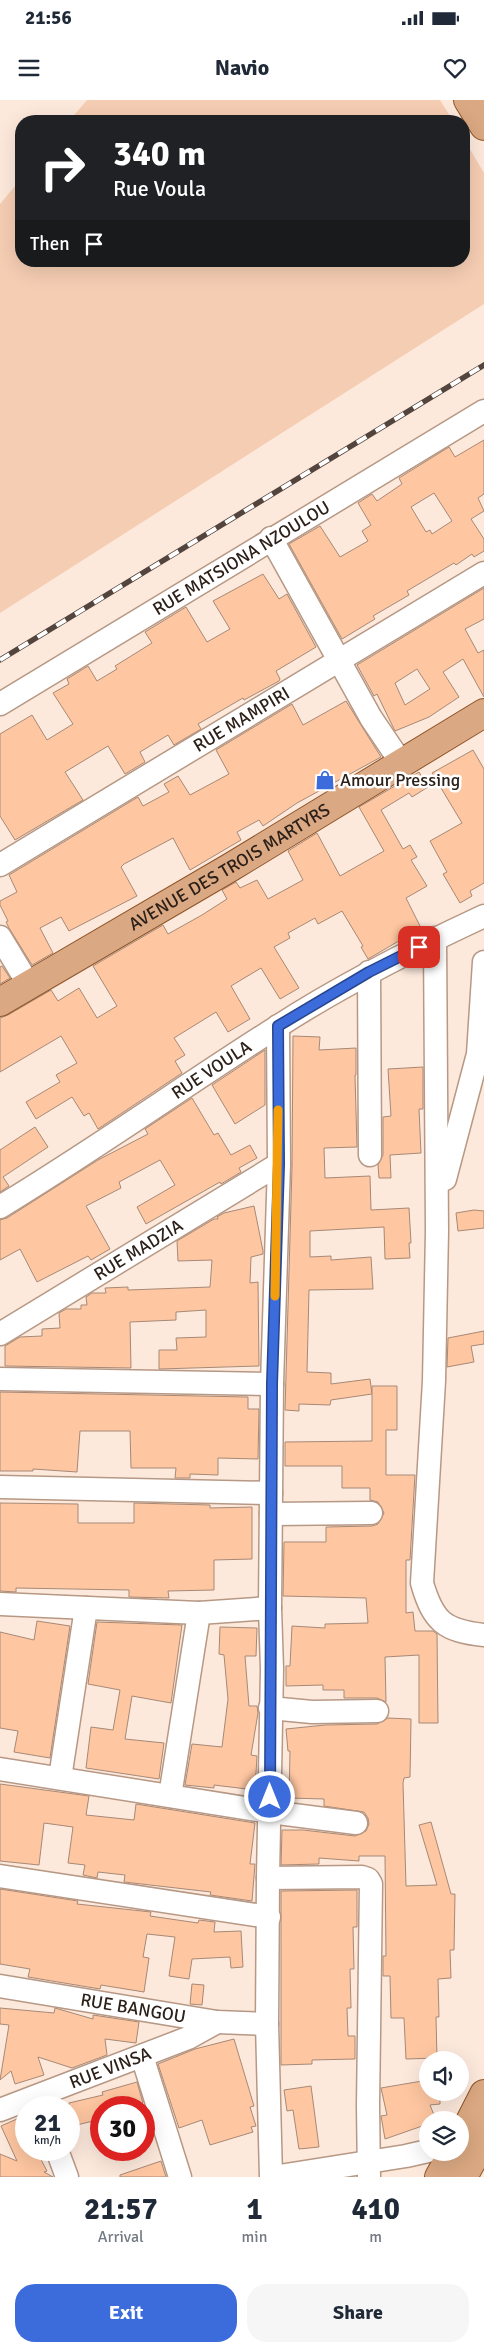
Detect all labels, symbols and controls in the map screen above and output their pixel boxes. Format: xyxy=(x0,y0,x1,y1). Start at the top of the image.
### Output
text: 21:56 xyxy=(25,6,72,30)
icon: menu xyxy=(15,54,43,82)
text: Navio xyxy=(215,54,269,81)
icon: heart xyxy=(441,54,469,82)
text: 340 m xyxy=(113,132,206,175)
icon: right xyxy=(30,135,95,200)
text: Rue Voula xyxy=(113,175,206,202)
icon: arrive xyxy=(80,230,108,258)
text: Then xyxy=(30,232,70,256)
street label: RUE MATSIONA NZOULOU xyxy=(149,496,334,620)
street label: RUE MAMPIRI xyxy=(189,682,294,757)
shop icon: Amour Pressing xyxy=(314,769,336,791)
place label: Amour Pressing xyxy=(340,769,460,791)
street label: AVENUE DES TROIS MARTYRS xyxy=(125,799,334,935)
pin xyxy=(398,926,440,968)
icon: arrive xyxy=(405,933,433,961)
street label: RUE VOULA xyxy=(167,1035,255,1104)
street label: RUE MADZIA xyxy=(90,1214,187,1285)
position arrow xyxy=(243,1770,295,1822)
street label: RUE BANGOU xyxy=(79,1989,187,2028)
street label: RUE VINSA xyxy=(66,2042,154,2093)
map controls xyxy=(419,2051,469,2161)
button: sound xyxy=(419,2051,469,2101)
speed limit sign: 30 xyxy=(90,2096,155,2161)
text: 21 xyxy=(34,2107,61,2138)
button: layers xyxy=(419,2111,469,2161)
text: km/h xyxy=(34,2133,61,2148)
text: 21:57 xyxy=(84,2191,158,2228)
text: 1 xyxy=(246,2191,263,2228)
text: 410 xyxy=(351,2191,400,2228)
text: Arrival xyxy=(98,2227,144,2247)
text: min xyxy=(242,2227,267,2247)
text: m xyxy=(369,2227,382,2247)
button: Exit xyxy=(15,2284,237,2342)
button: Share xyxy=(247,2284,469,2342)

